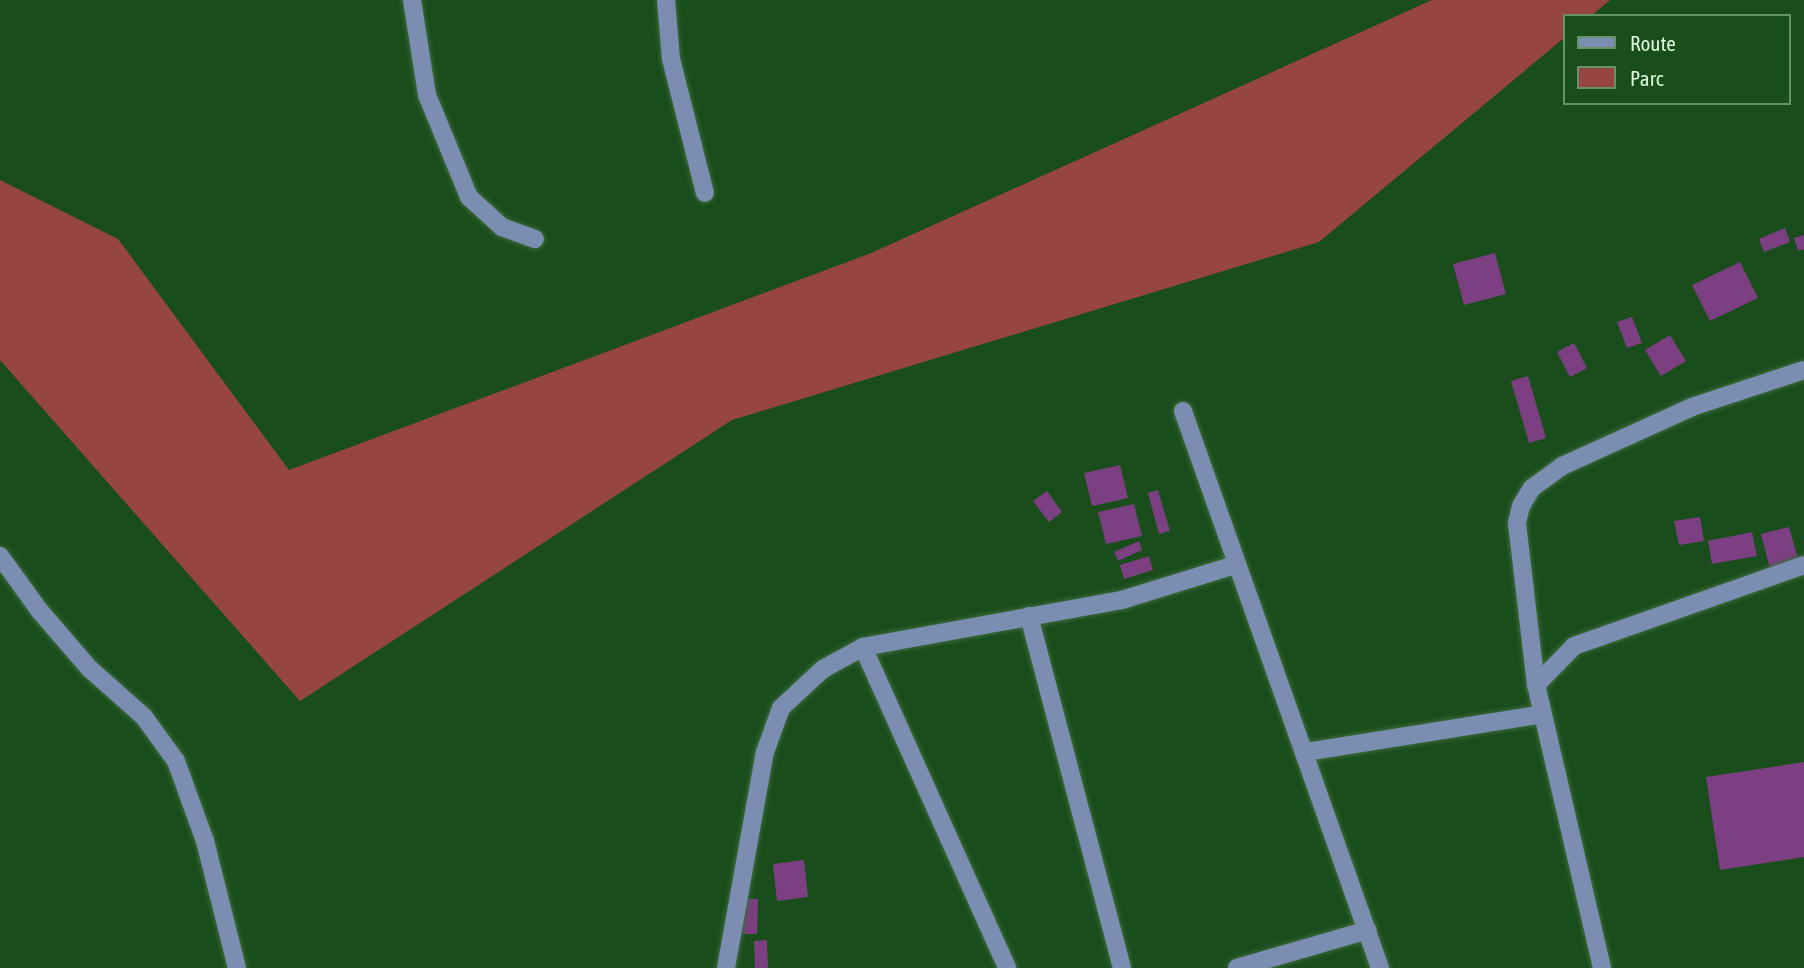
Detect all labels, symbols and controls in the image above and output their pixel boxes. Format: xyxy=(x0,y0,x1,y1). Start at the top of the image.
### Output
legend xyxy=(1562,14,1790,105)
text: Route xyxy=(1630,31,1676,55)
text: Parc xyxy=(1630,66,1664,90)

